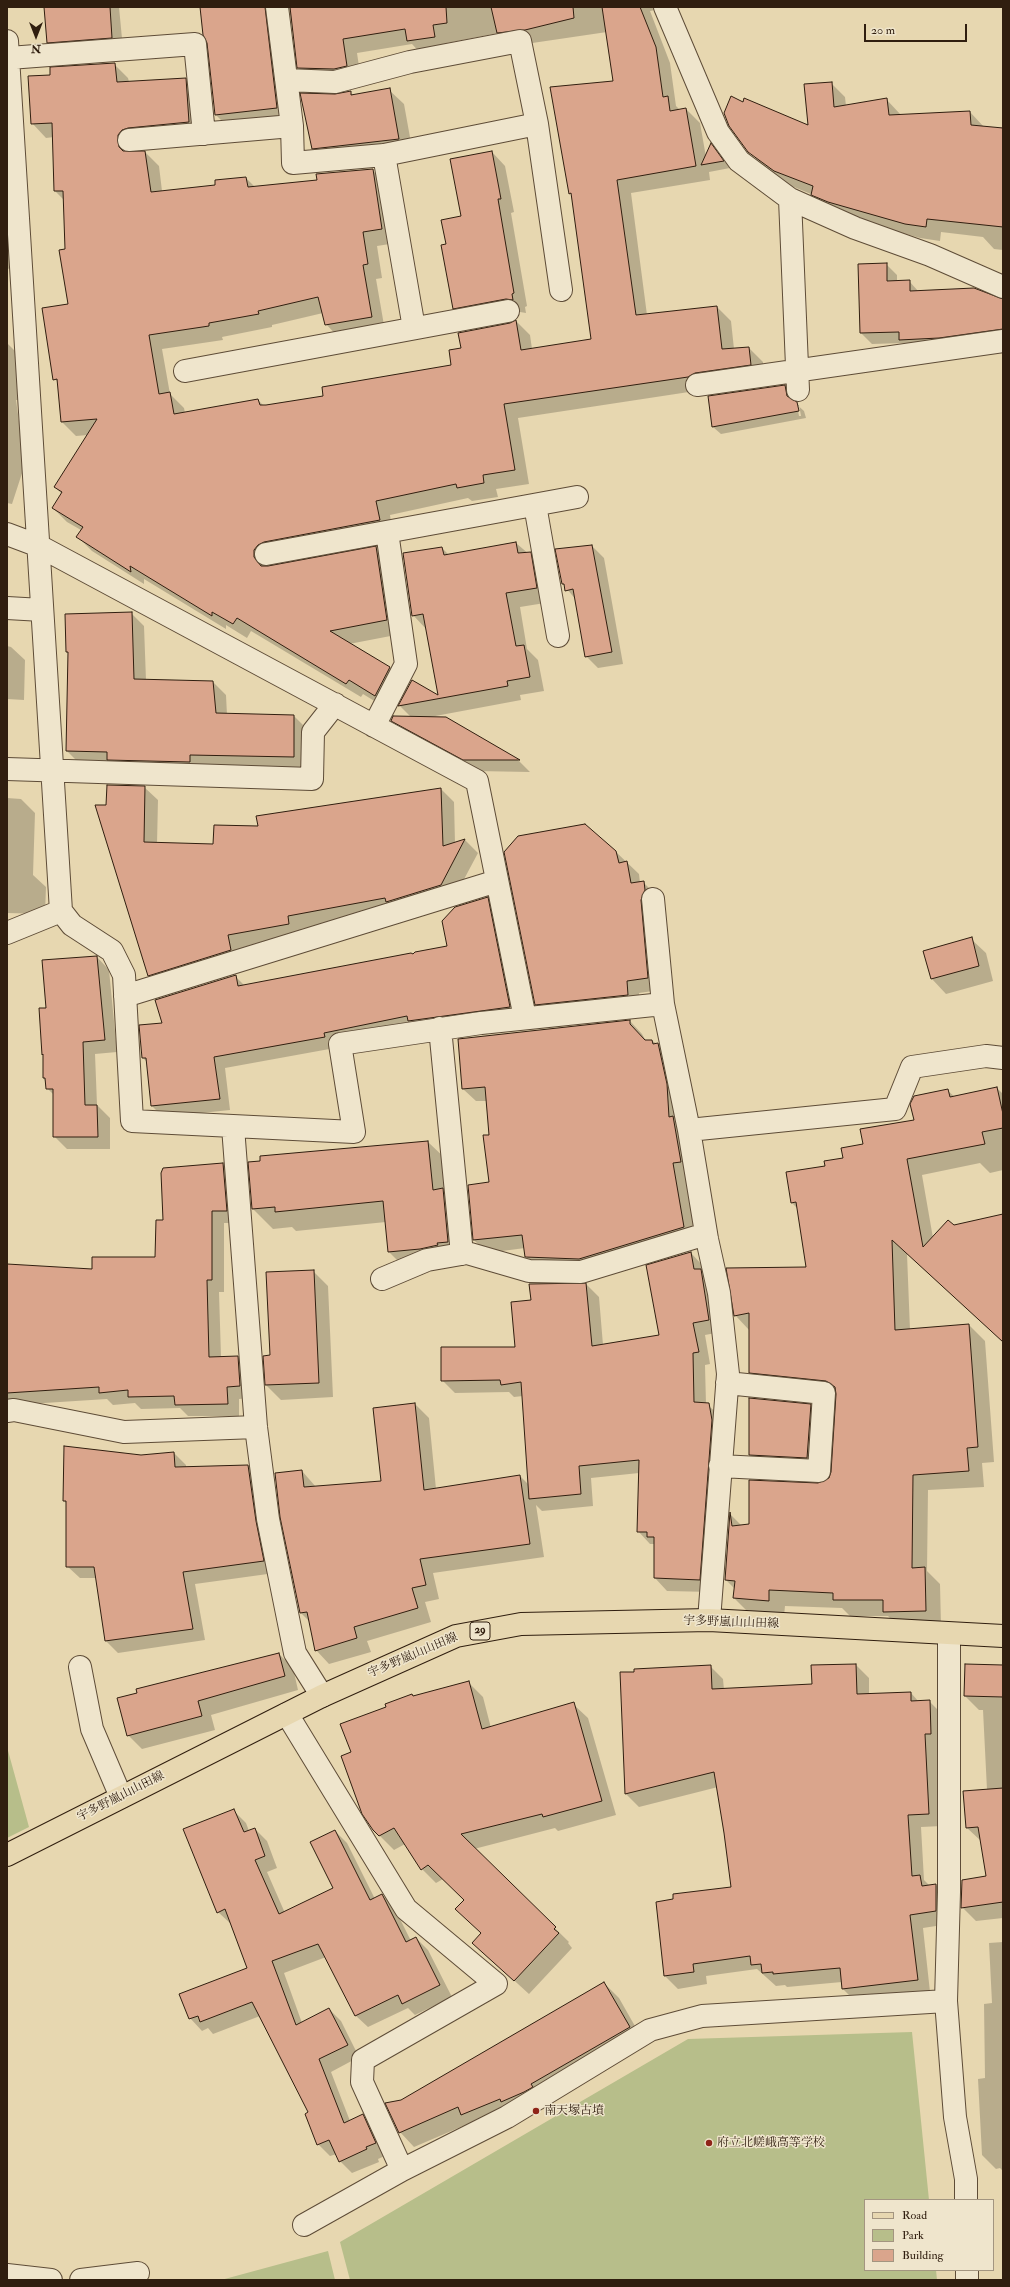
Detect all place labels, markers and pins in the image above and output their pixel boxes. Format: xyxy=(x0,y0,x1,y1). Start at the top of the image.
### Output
place label: 南天塚古墳 xyxy=(544,2104,604,2118)
marker: 南天塚古墳 xyxy=(531,2106,541,2116)
place label: 府立北嵯峨高等学校 xyxy=(717,2136,825,2150)
marker: 府立北嵯峨高等学校 xyxy=(704,2138,714,2148)

